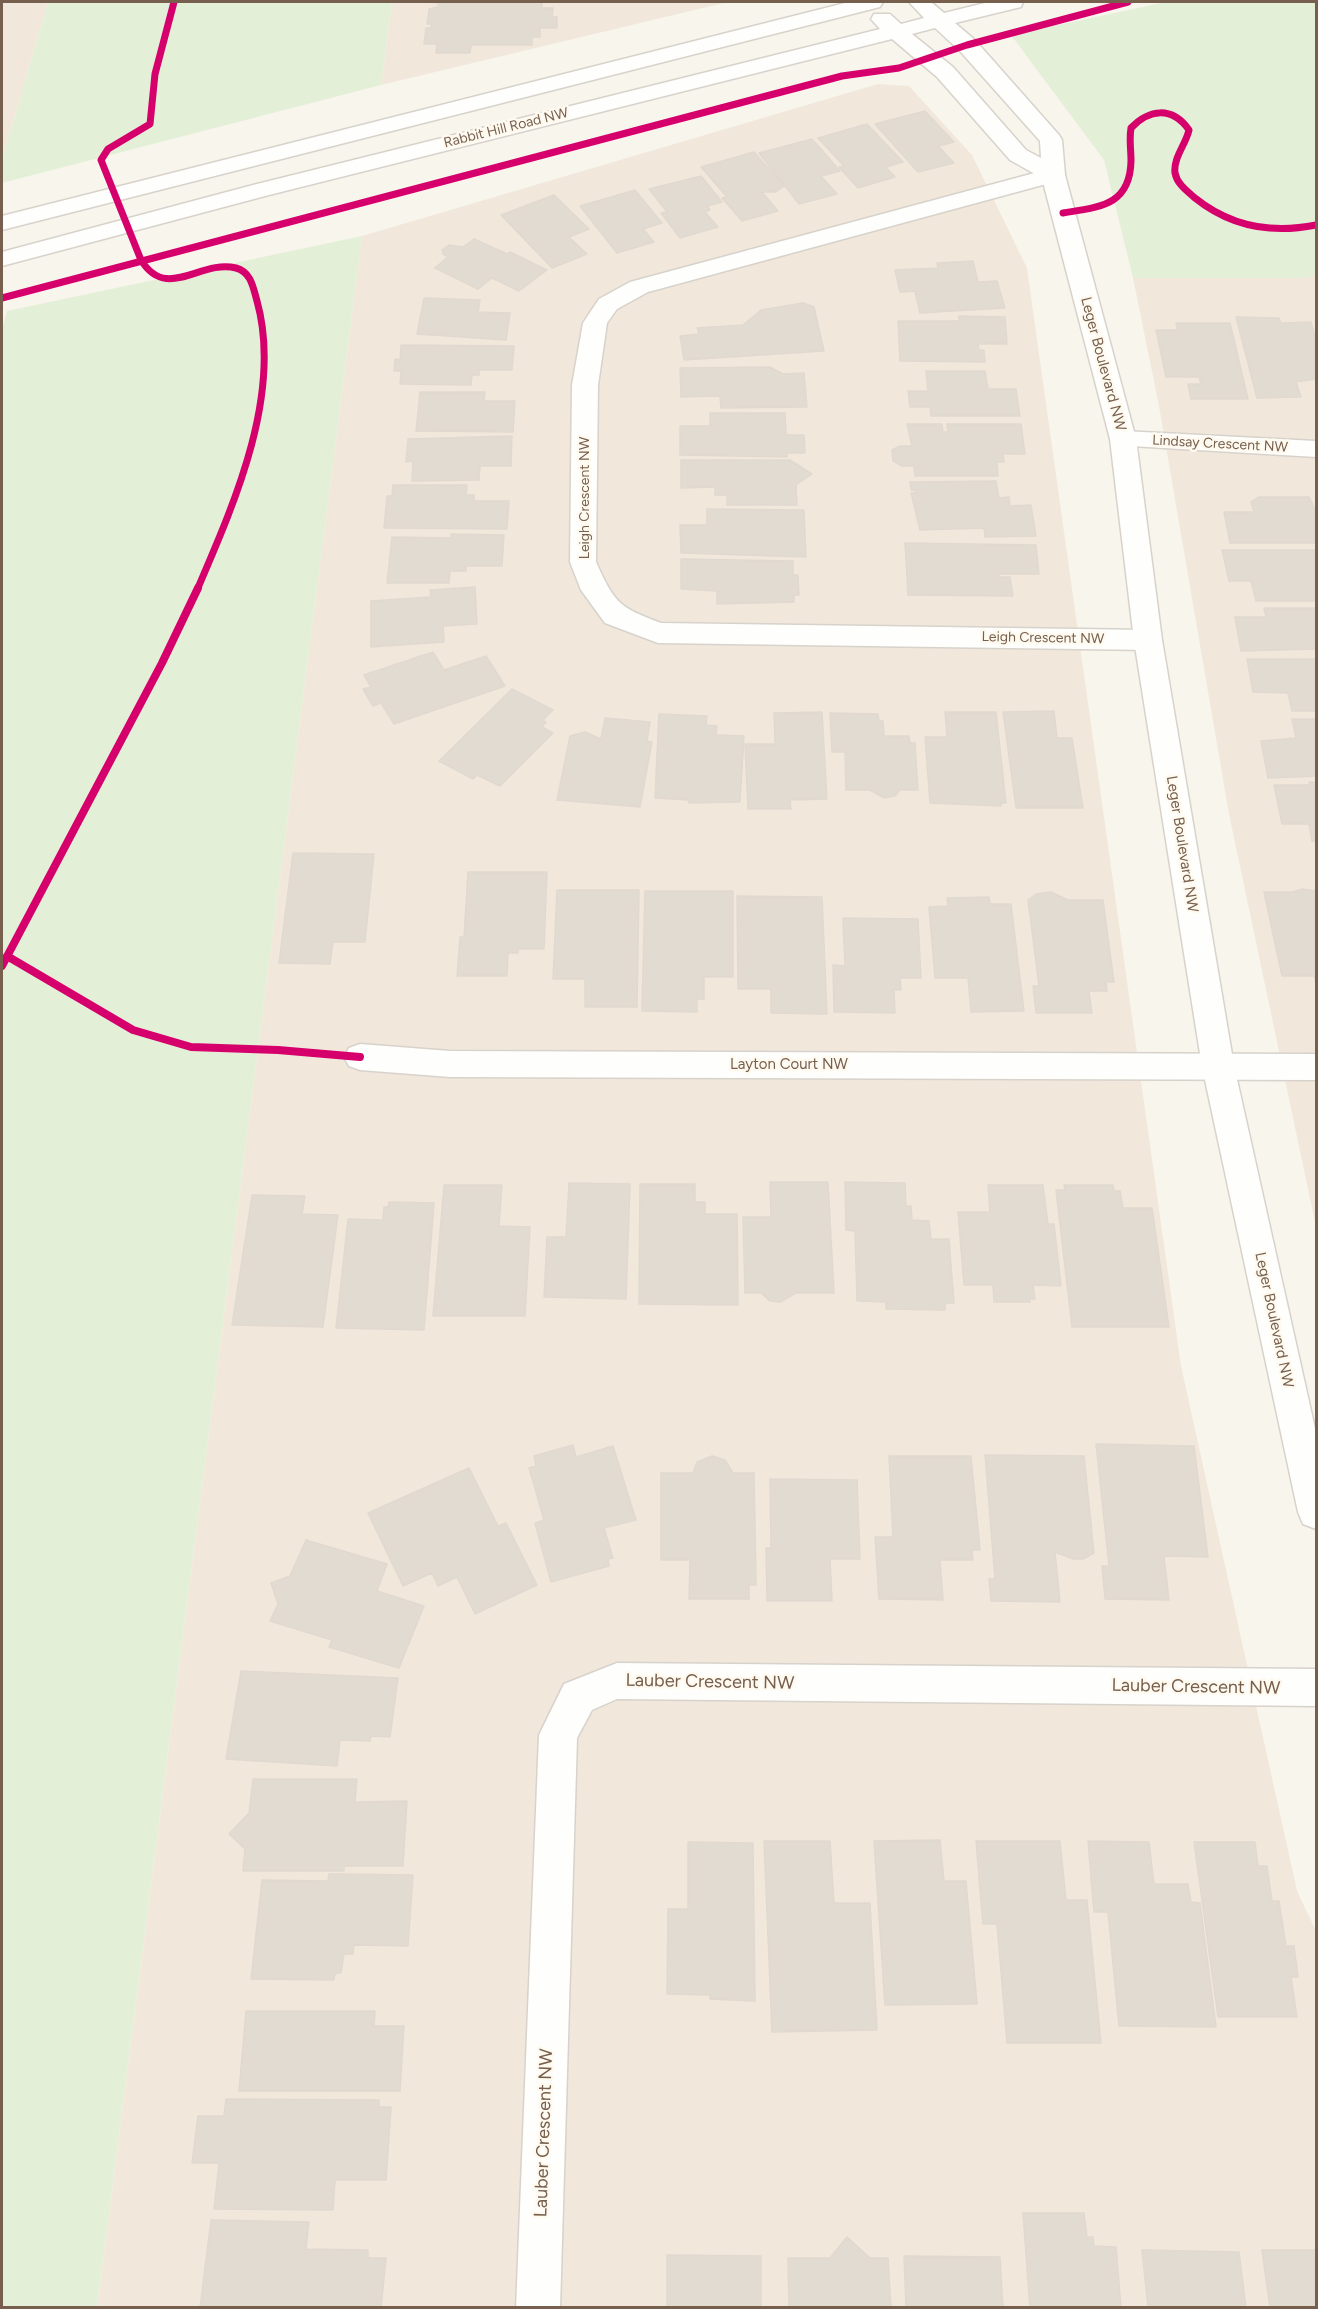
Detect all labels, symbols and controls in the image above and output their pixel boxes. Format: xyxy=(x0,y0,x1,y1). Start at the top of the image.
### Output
street label: Rabbit Hill Road NW xyxy=(442,104,570,152)
street label: Leger Boulevard NW xyxy=(1076,295,1130,433)
street label: Lindsay Crescent NW xyxy=(1152,432,1288,456)
street label: Leigh Crescent NW xyxy=(577,437,593,559)
street label: Leigh Crescent NW xyxy=(982,629,1104,647)
street label: Leger Boulevard NW xyxy=(1162,774,1202,914)
street label: Layton Court NW xyxy=(730,1056,848,1074)
street label: Leger Boulevard NW xyxy=(1251,1251,1297,1389)
street label: Lauber Crescent NW xyxy=(625,1670,795,1694)
street label: Lauber Crescent NW xyxy=(1111,1675,1281,1699)
street label: Lauber Crescent NW xyxy=(530,2048,558,2218)

